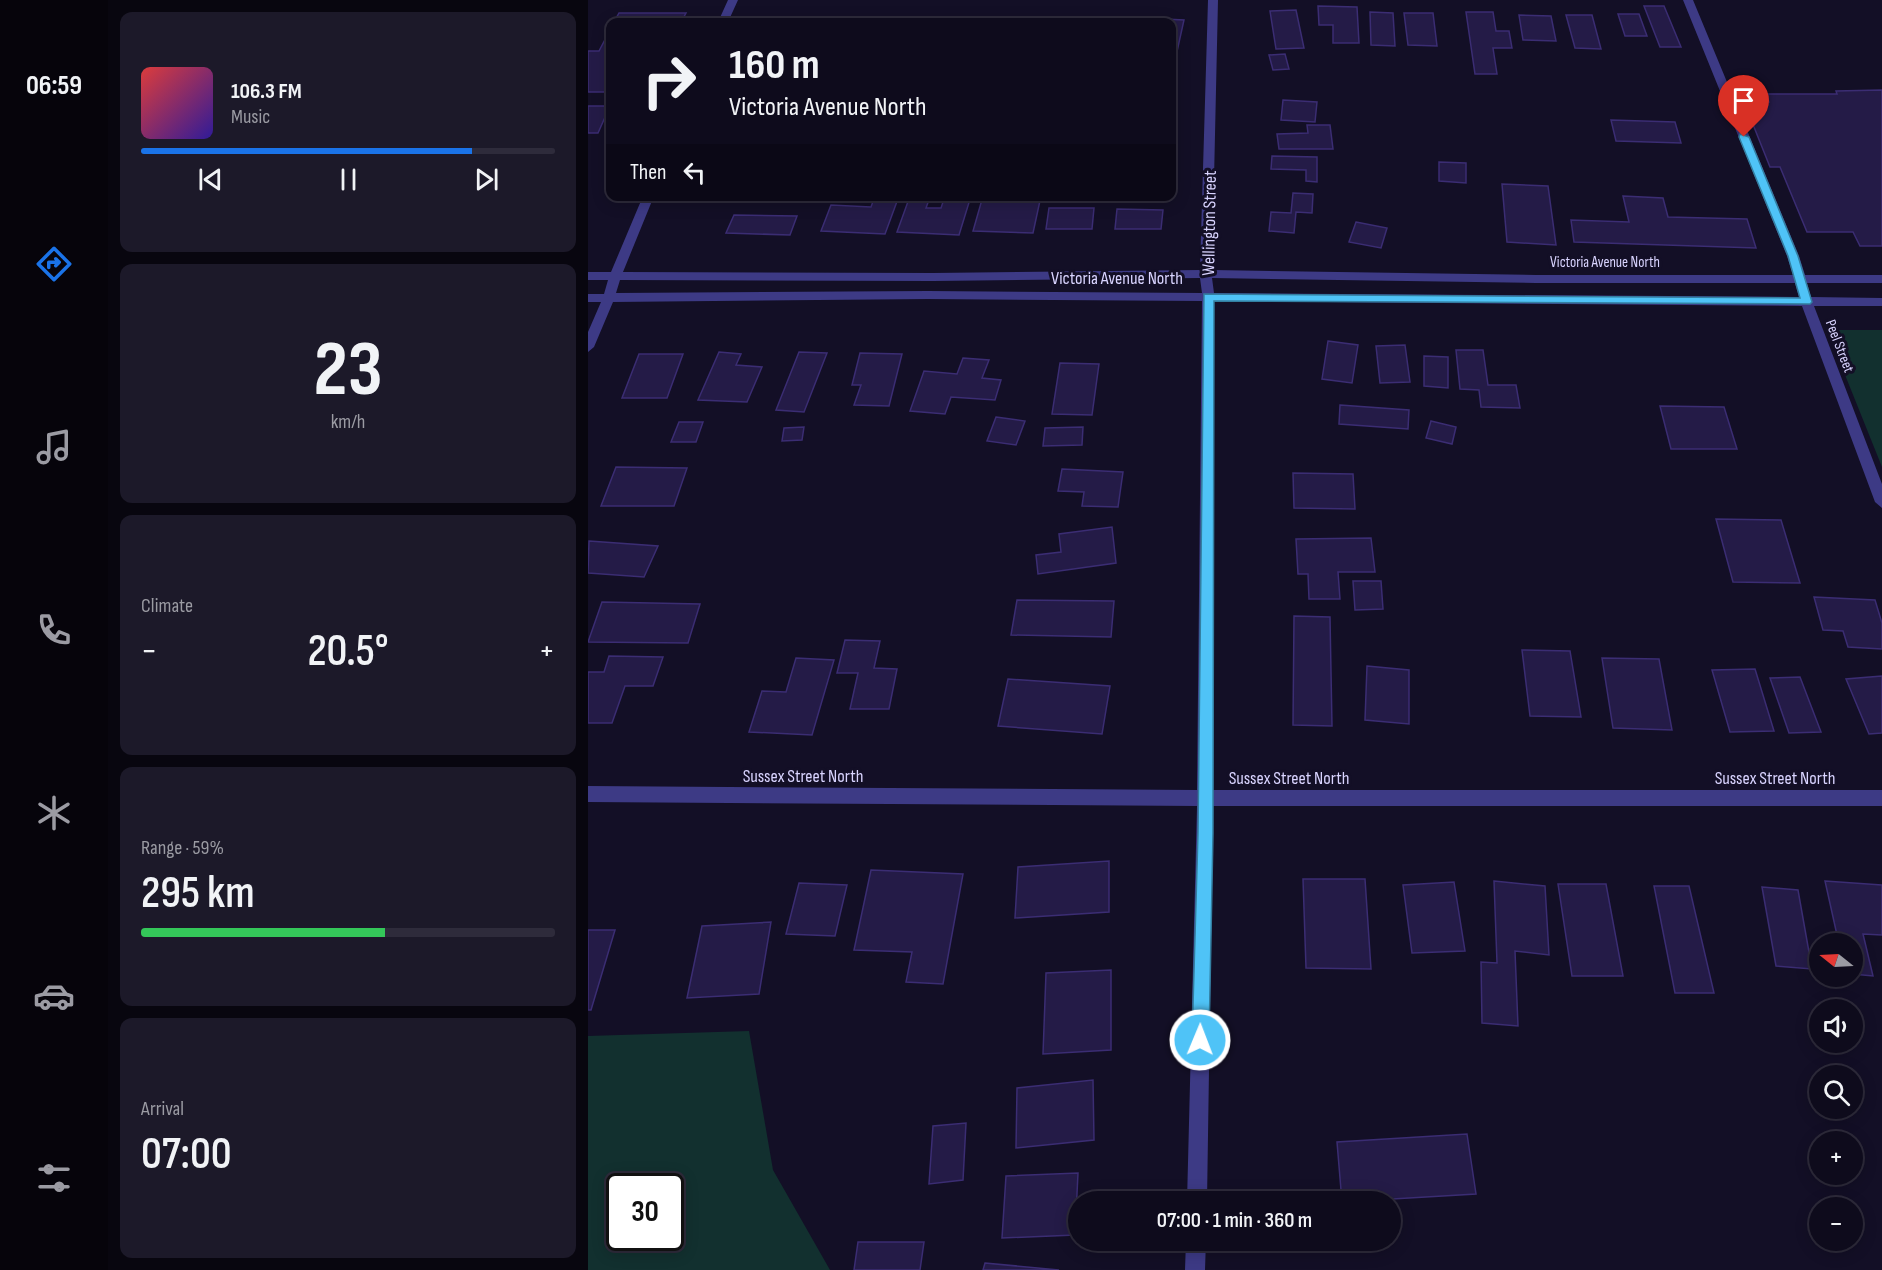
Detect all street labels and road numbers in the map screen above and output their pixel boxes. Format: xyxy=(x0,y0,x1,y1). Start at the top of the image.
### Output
street label: Wellington Street xyxy=(1198,170,1221,276)
street label: Victoria Avenue North xyxy=(1550,253,1660,272)
street label: Victoria Avenue North xyxy=(1051,268,1183,289)
street label: Peel Street xyxy=(1821,317,1858,376)
street label: Sussex Street North xyxy=(743,766,863,787)
street label: Sussex Street North xyxy=(1229,768,1349,789)
street label: Sussex Street North xyxy=(1715,768,1835,789)

